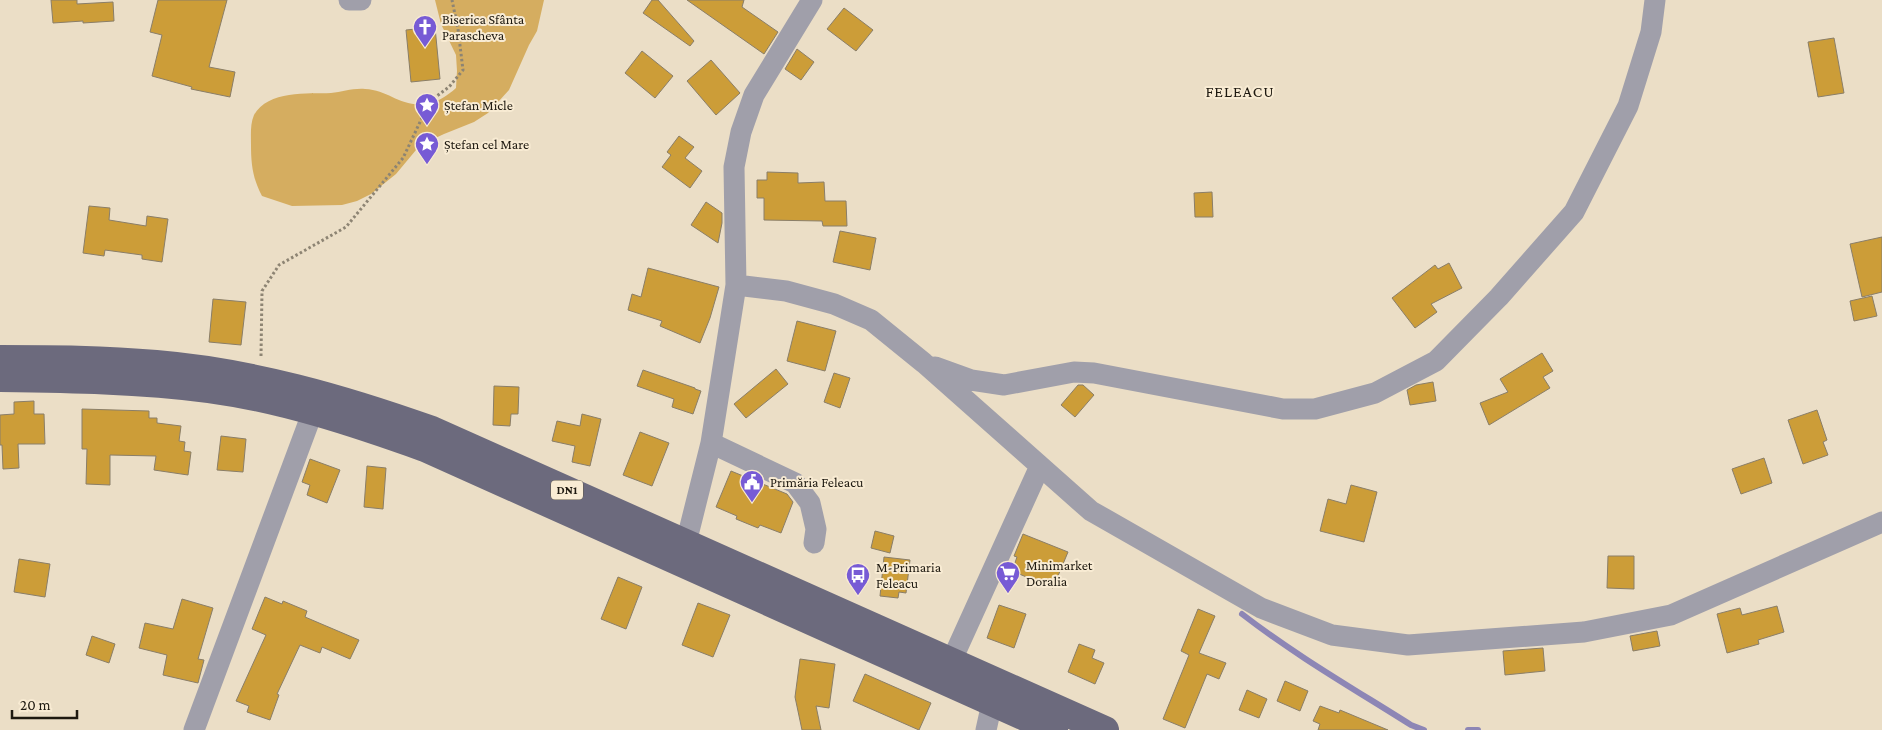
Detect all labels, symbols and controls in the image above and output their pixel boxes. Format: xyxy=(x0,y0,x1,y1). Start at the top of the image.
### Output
place label: Biserica Sfânta Parascheva xyxy=(442,11,525,43)
church icon: Biserica Sfânta Parascheva xyxy=(412,14,438,48)
district label: FELEACU xyxy=(1205,83,1275,100)
place icon: Ștefan Micle xyxy=(414,92,440,126)
place label: Ștefan Micle xyxy=(444,97,513,114)
place icon: Ștefan cel Mare xyxy=(414,131,440,165)
place label: Ștefan cel Mare xyxy=(444,136,529,153)
public building icon: Primăria Feleacu xyxy=(739,469,765,503)
place label: Primăria Feleacu xyxy=(770,474,864,490)
road number: DN1 xyxy=(551,480,583,500)
place label: Minimarket Doralia xyxy=(1026,557,1093,589)
place label: M-Primaria Feleacu xyxy=(876,559,942,591)
supermarket icon: Minimarket Doralia xyxy=(995,560,1021,594)
bus stop icon: M-Primaria Feleacu xyxy=(845,562,871,596)
scale bar xyxy=(12,688,78,720)
text: 20 m xyxy=(20,697,51,713)

